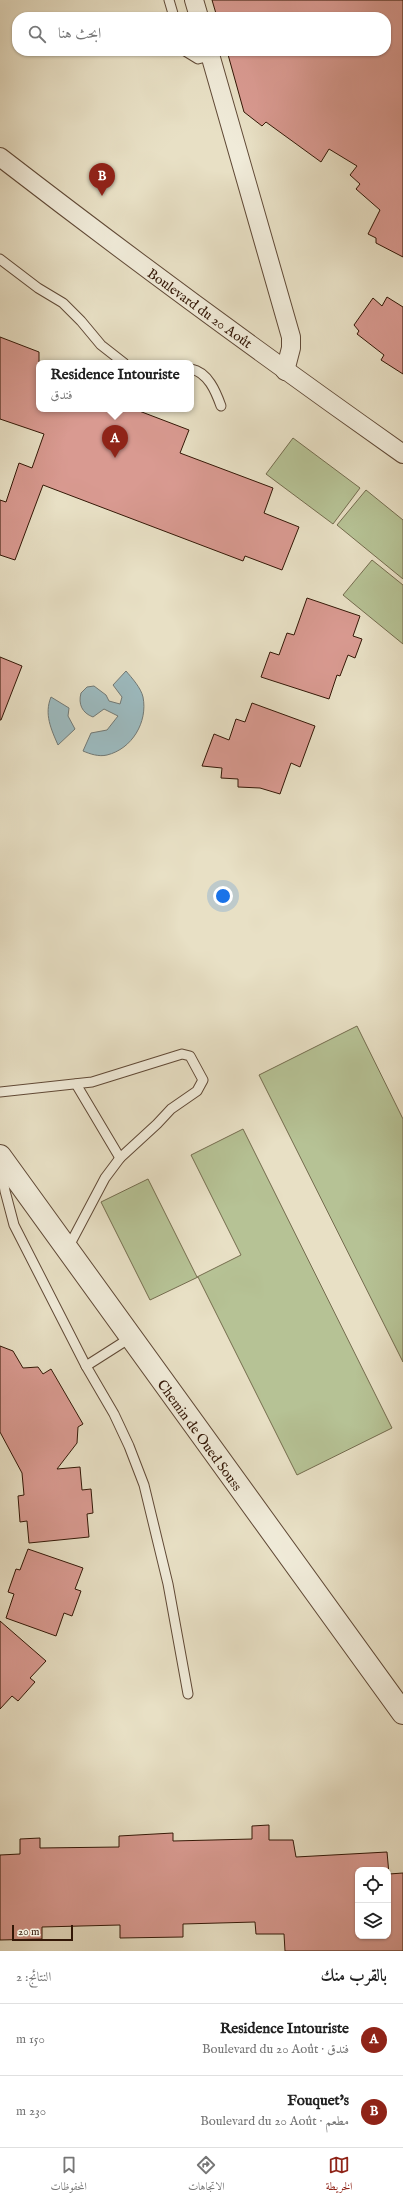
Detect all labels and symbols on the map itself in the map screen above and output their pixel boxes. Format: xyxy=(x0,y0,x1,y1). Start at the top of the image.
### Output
pin: B xyxy=(89,163,115,196)
street label: Boulevard du 20 Août xyxy=(143,265,256,353)
pin: A xyxy=(102,425,128,458)
your location xyxy=(213,886,233,906)
street label: Chemin de Oued Souss xyxy=(153,1376,246,1495)
scale bar xyxy=(12,1923,73,1942)

